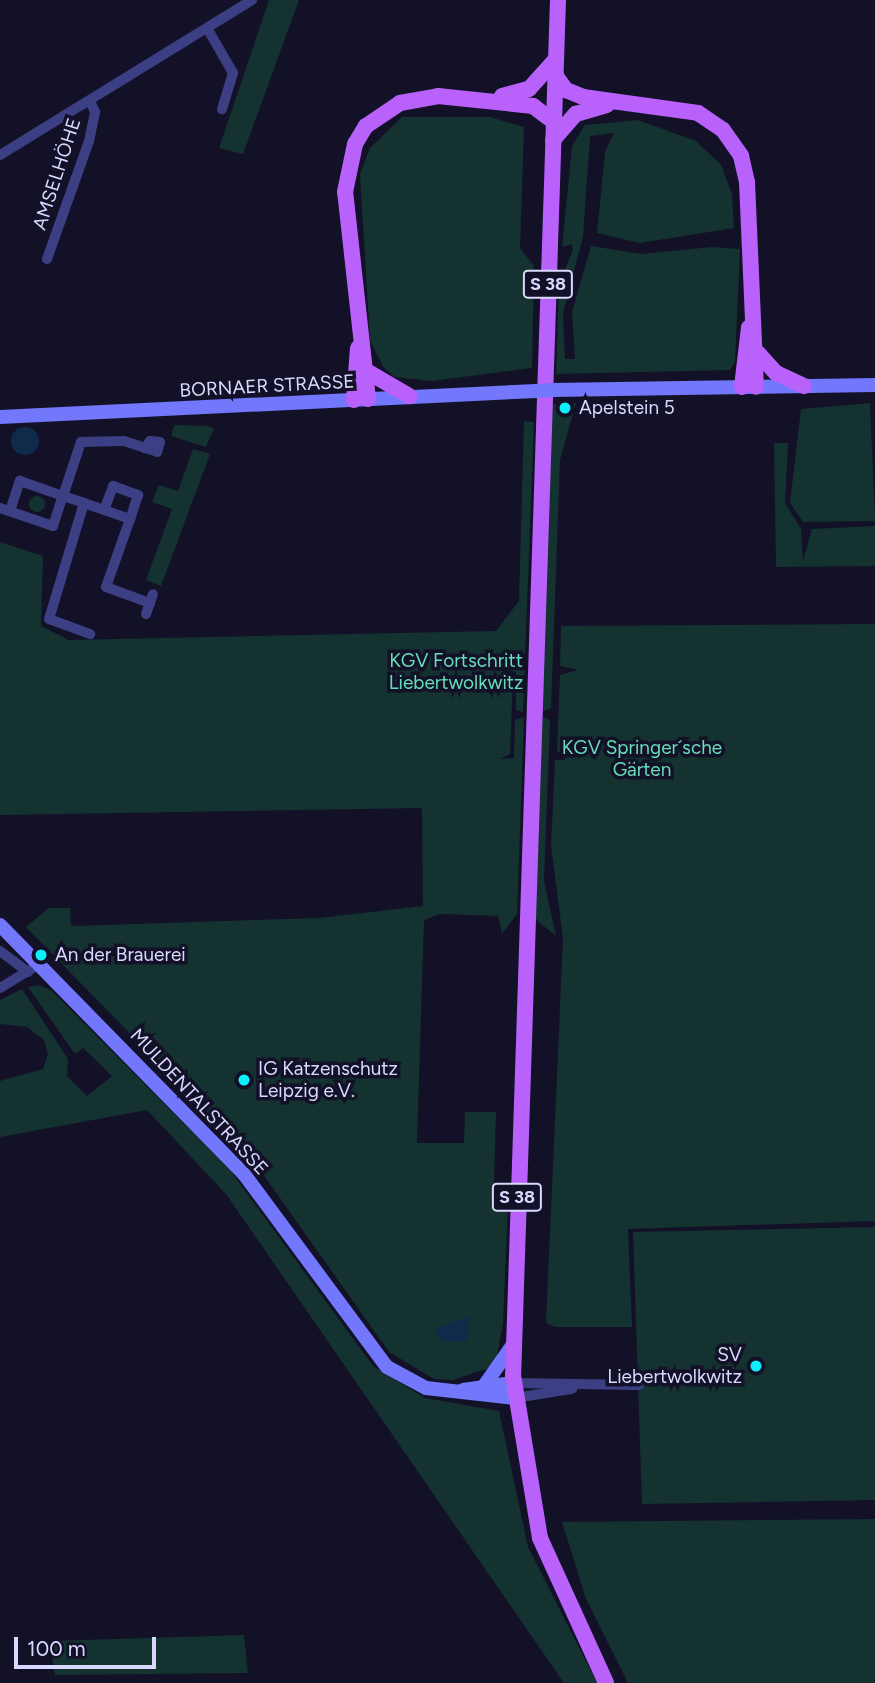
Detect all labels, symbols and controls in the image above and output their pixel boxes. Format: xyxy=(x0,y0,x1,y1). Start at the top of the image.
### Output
street label: AMSELHÖHE xyxy=(28,115,86,233)
road number: S 38 xyxy=(522,270,574,298)
street label: BORNAER STRASSE xyxy=(179,370,355,402)
place label: Apelstein 5 xyxy=(579,397,675,419)
marker: Apelstein 5 xyxy=(557,400,573,416)
park label: KGV Fortschritt Liebertwolkwitz xyxy=(389,650,523,694)
park label: KGV Springer´sche Gärten xyxy=(562,737,722,781)
place label: An der Brauerei xyxy=(55,944,186,966)
marker: An der Brauerei xyxy=(33,947,49,963)
street label: MULDENTALSTRASSE xyxy=(125,1024,273,1180)
place label: IG Katzenschutz Leipzig e.V. xyxy=(258,1058,398,1102)
marker: IG Katzenschutz Leipzig e.V. xyxy=(236,1072,252,1088)
road number: S 38 xyxy=(491,1182,543,1212)
place label: SV Liebertwolkwitz xyxy=(607,1344,742,1388)
marker: SV Liebertwolkwitz xyxy=(748,1358,764,1374)
scale bar xyxy=(18,1624,159,1668)
text: 100 m xyxy=(27,1636,86,1661)

